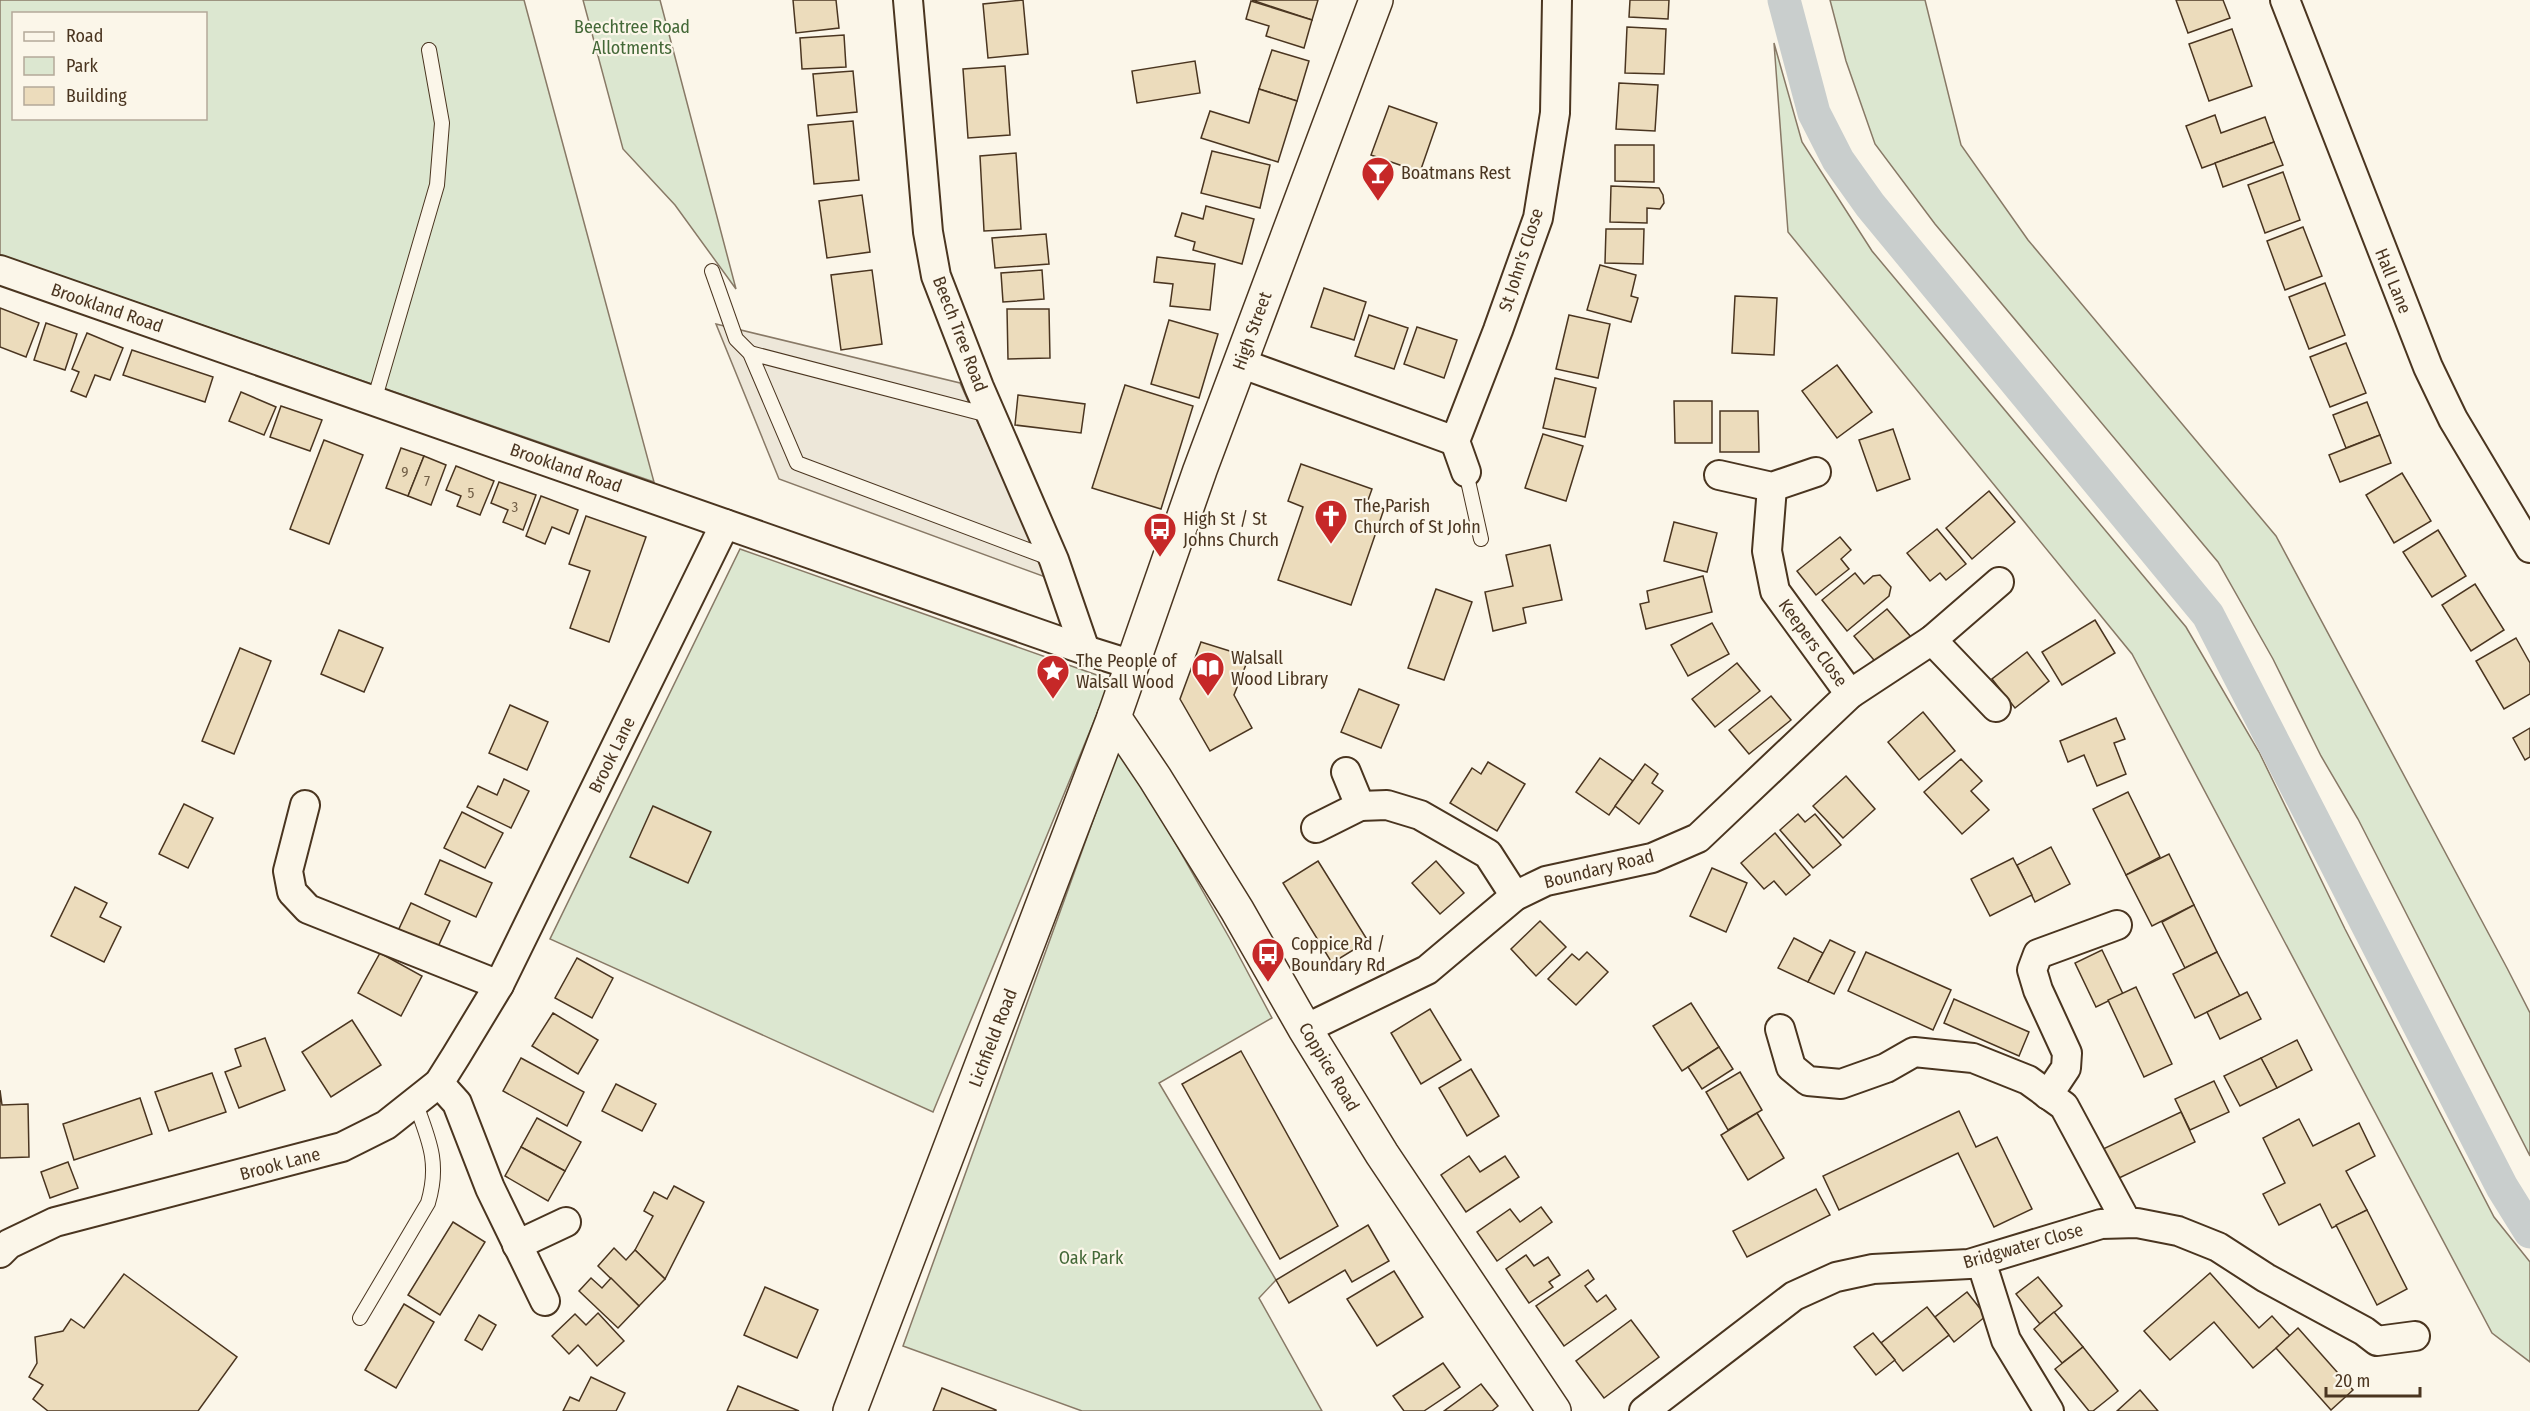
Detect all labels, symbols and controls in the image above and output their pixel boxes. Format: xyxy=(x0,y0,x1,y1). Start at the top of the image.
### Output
legend xyxy=(12,12,207,120)
park label: Beechtree Road Allotments xyxy=(574,16,690,59)
text: Road xyxy=(66,25,103,47)
text: Park xyxy=(66,55,99,77)
text: Building xyxy=(66,85,127,107)
bar icon: Boatmans Rest xyxy=(1360,155,1396,202)
place label: Boatmans Rest xyxy=(1401,162,1511,184)
street label: St John's Close xyxy=(1494,205,1548,314)
street label: Hall Lane xyxy=(2370,245,2416,317)
street label: Beech Tree Road xyxy=(928,273,992,395)
street label: Brookland Road xyxy=(48,279,166,337)
street label: High Street xyxy=(1228,289,1276,373)
street label: Brookland Road xyxy=(507,439,625,497)
house number: 9 xyxy=(401,463,409,481)
house number: 7 xyxy=(424,472,430,490)
house number: 5 xyxy=(468,484,475,502)
place label: The Parish Church of St John xyxy=(1354,495,1481,538)
house number: 3 xyxy=(512,498,519,516)
church icon: The Parish Church of St John xyxy=(1313,498,1349,545)
place label: High St / St Johns Church xyxy=(1183,508,1279,551)
bus stop icon: High St / St Johns Church xyxy=(1142,511,1178,558)
street label: Keepers Close xyxy=(1774,595,1852,691)
place label: Walsall Wood Library xyxy=(1231,647,1328,690)
place label: The People of Walsall Wood xyxy=(1076,650,1178,693)
library icon: Walsall Wood Library xyxy=(1190,650,1226,697)
place icon: The People of Walsall Wood xyxy=(1035,653,1071,700)
street label: Brook Lane xyxy=(584,713,640,797)
street label: Boundary Road xyxy=(1542,845,1656,893)
place label: Coppice Rd / Boundary Rd xyxy=(1291,933,1385,976)
bus stop icon: Coppice Rd / Boundary Rd xyxy=(1250,936,1286,983)
street label: Lichfield Road xyxy=(964,986,1022,1090)
street label: Coppice Road xyxy=(1294,1019,1364,1115)
street label: Brook Lane xyxy=(237,1143,323,1185)
street label: Bridgwater Close xyxy=(1960,1218,2086,1274)
park label: Oak Park xyxy=(1059,1247,1124,1269)
scale bar xyxy=(2326,1360,2420,1398)
text: 20 m xyxy=(2335,1370,2370,1392)

